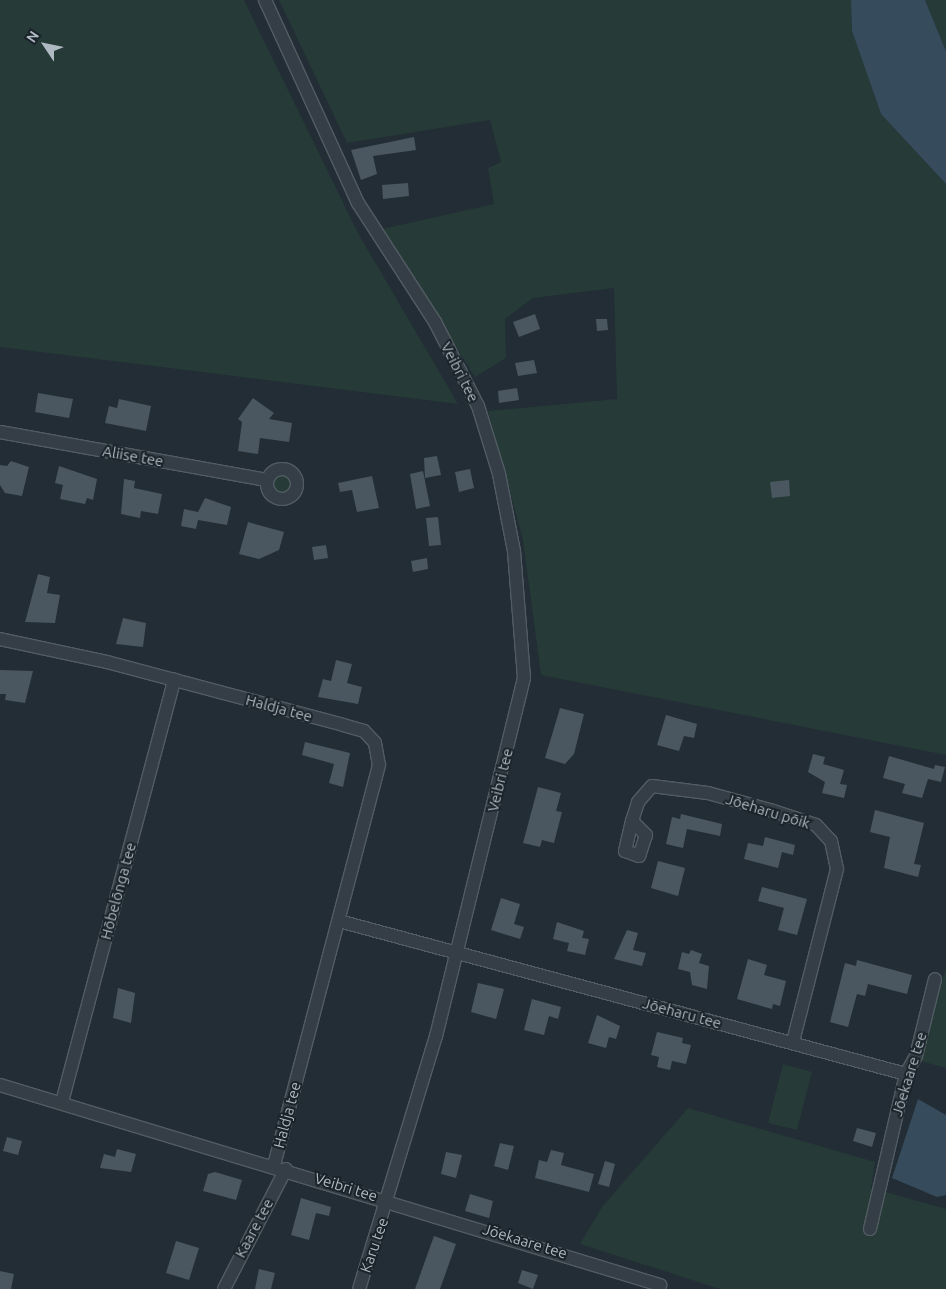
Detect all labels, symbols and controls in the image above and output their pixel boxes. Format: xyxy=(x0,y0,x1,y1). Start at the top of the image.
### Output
north arrow xyxy=(20,20,70,70)
text: N xyxy=(23,28,42,45)
street label: Veibri tee xyxy=(437,339,483,405)
street label: Aliise tee xyxy=(101,442,165,470)
street label: Haldja tee xyxy=(244,690,314,726)
street label: Veibri tee xyxy=(483,746,517,814)
street label: Jõeharu põik xyxy=(724,790,812,832)
street label: Hõbelõnga tee xyxy=(96,840,140,942)
street label: Jõeharu tee xyxy=(641,994,723,1032)
street label: Jõekaare tee xyxy=(888,1030,930,1118)
street label: Haldja tee xyxy=(269,1080,305,1150)
street label: Veibri tee xyxy=(312,1169,380,1205)
street label: Kaare tee xyxy=(231,1195,277,1261)
street label: Karu tee xyxy=(356,1215,392,1275)
street label: Jõekaare tee xyxy=(481,1220,569,1262)

